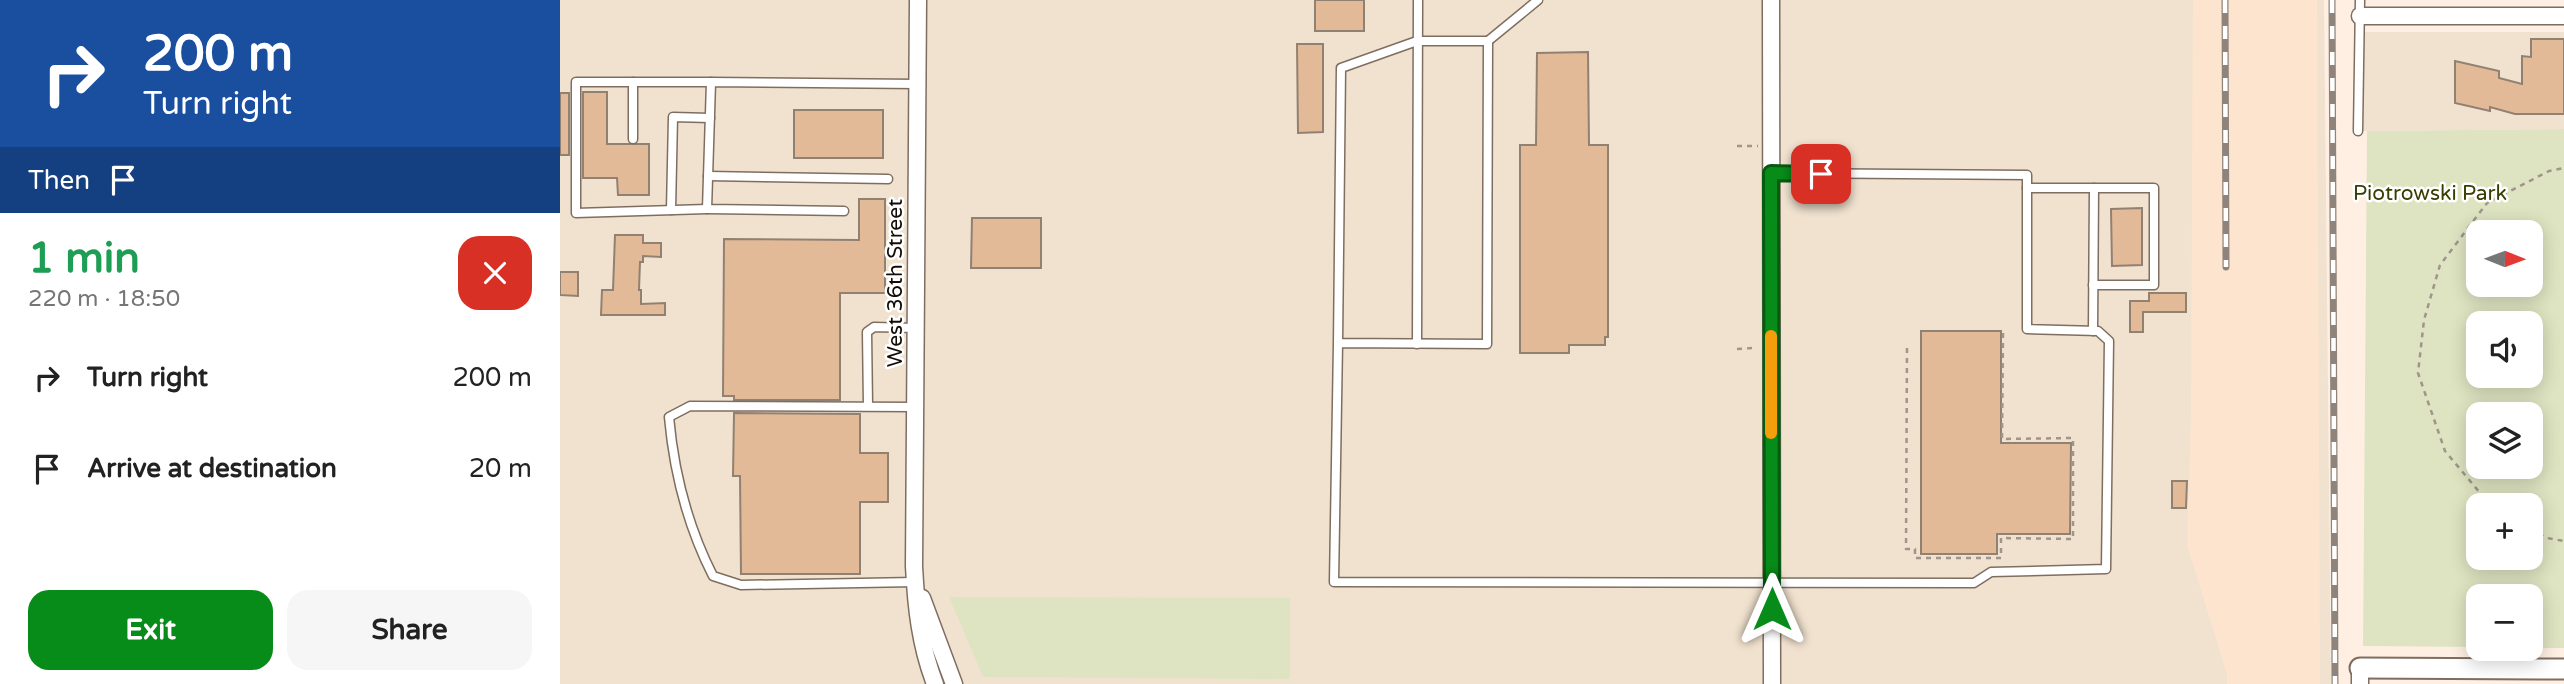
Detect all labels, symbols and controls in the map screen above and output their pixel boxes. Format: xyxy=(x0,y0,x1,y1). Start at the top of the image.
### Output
text: 200 m xyxy=(143,25,293,84)
icon: right xyxy=(28,28,119,119)
text: Turn right xyxy=(143,85,292,123)
pin xyxy=(1791,144,1851,204)
icon: arrive xyxy=(1802,155,1840,193)
icon: arrive xyxy=(104,161,142,199)
text: Then xyxy=(28,165,90,196)
park label: Piotrowski Park xyxy=(2353,181,2507,206)
street label: West 36th Street xyxy=(883,199,908,367)
north arrow xyxy=(2466,220,2543,298)
map controls xyxy=(2466,220,2543,661)
text: 1 min xyxy=(28,233,140,284)
button: close xyxy=(458,236,532,310)
text: 220 m · 18:50 xyxy=(28,285,180,313)
button: sound xyxy=(2466,311,2543,388)
icon: right xyxy=(28,359,66,397)
text: Turn right xyxy=(87,362,208,393)
text: 200 m xyxy=(452,362,532,393)
button: layers xyxy=(2466,402,2543,479)
icon: arrive xyxy=(28,450,66,488)
text: Arrive at destination xyxy=(87,453,337,484)
text: 20 m xyxy=(469,453,532,484)
button: + xyxy=(2466,493,2543,570)
position arrow xyxy=(1735,572,1809,646)
button: − xyxy=(2466,584,2543,661)
button: Exit xyxy=(28,590,273,670)
button: Share xyxy=(287,590,532,670)

